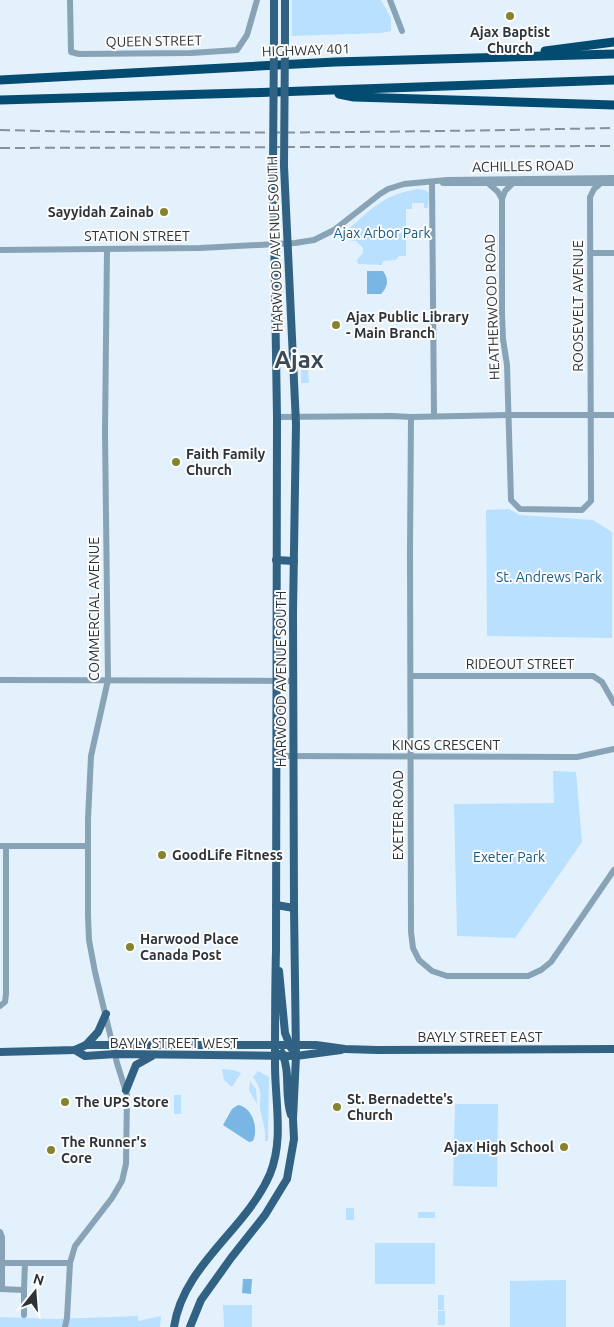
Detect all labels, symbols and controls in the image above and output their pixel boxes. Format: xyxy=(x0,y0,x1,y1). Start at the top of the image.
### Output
marker: Ajax Baptist Church xyxy=(504,10,516,22)
place label: Ajax Baptist Church xyxy=(470,24,550,56)
street label: QUEEN STREET xyxy=(106,32,203,50)
street label: HIGHWAY 401 xyxy=(262,40,350,60)
street label: HARWOOD AVENUE SOUTH xyxy=(264,156,286,332)
street label: ACHILLES ROAD xyxy=(472,157,574,175)
place label: Sayyidah Zainab xyxy=(48,204,154,220)
marker: Sayyidah Zainab xyxy=(158,206,170,218)
park label: Ajax Arbor Park xyxy=(333,225,431,241)
street label: STATION STREET xyxy=(84,228,190,244)
street label: HEATHERWOOD ROAD xyxy=(481,233,503,380)
street label: ROOSEVELT AVENUE xyxy=(570,240,586,372)
place label: Ajax Public Library - Main Branch xyxy=(346,309,469,341)
marker: Ajax Public Library - Main Branch xyxy=(330,319,342,331)
district label: Ajax xyxy=(274,346,324,373)
place label: Faith Family Church xyxy=(186,446,266,478)
marker: Faith Family Church xyxy=(170,456,182,468)
street label: COMMERCIAL AVENUE xyxy=(86,537,102,681)
park label: St. Andrews Park xyxy=(496,569,602,585)
street label: HARWOOD AVENUE SOUTH xyxy=(273,591,289,767)
street label: RIDEOUT STREET xyxy=(466,656,574,672)
street label: KINGS CRESCENT xyxy=(392,737,501,753)
street label: EXETER ROAD xyxy=(390,770,406,860)
place label: GoodLife Fitness xyxy=(172,847,283,863)
marker: GoodLife Fitness xyxy=(156,849,168,861)
park label: Exeter Park xyxy=(473,849,545,865)
place label: Harwood Place Canada Post xyxy=(140,931,239,963)
marker: Harwood Place Canada Post xyxy=(124,941,136,953)
street label: BAYLY STREET EAST xyxy=(417,1029,543,1045)
street label: BAYLY STREET WEST xyxy=(110,1035,238,1051)
place label: St. Bernadette's Church xyxy=(347,1091,454,1123)
place label: The UPS Store xyxy=(75,1094,169,1110)
marker: The UPS Store xyxy=(59,1096,71,1108)
marker: St. Bernadette's Church xyxy=(331,1101,343,1113)
place label: The Runner's Core xyxy=(61,1134,147,1166)
place label: Ajax High School xyxy=(444,1139,554,1155)
marker: Ajax High School xyxy=(558,1141,570,1153)
marker: The Runner's Core xyxy=(45,1144,57,1156)
north arrow xyxy=(10,1267,60,1317)
text: N xyxy=(31,1270,46,1289)

